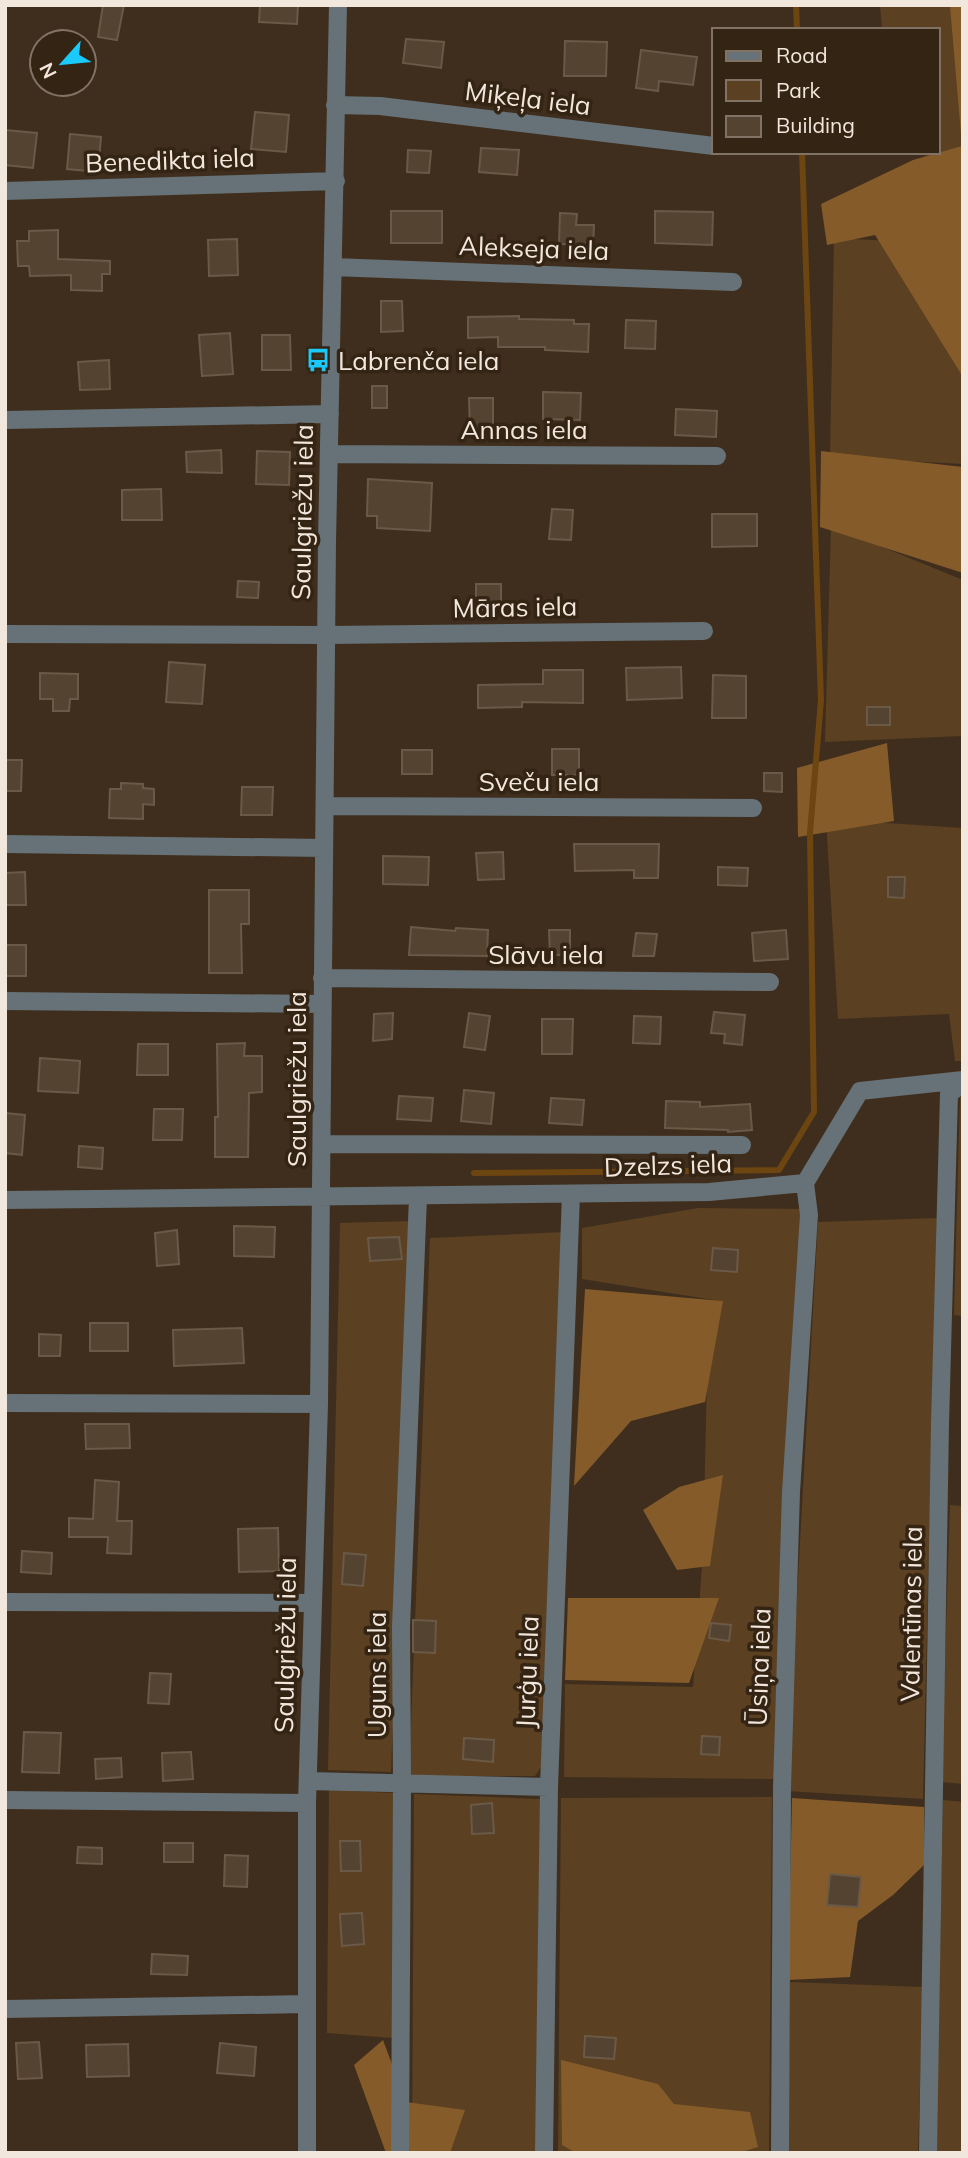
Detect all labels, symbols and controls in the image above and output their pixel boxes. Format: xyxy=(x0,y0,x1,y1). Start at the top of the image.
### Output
north arrow xyxy=(28,28,98,98)
legend xyxy=(712,28,940,154)
text: Road xyxy=(776,42,827,68)
text: N xyxy=(34,59,62,83)
street label: Miķeļa iela xyxy=(463,74,593,122)
text: Park xyxy=(776,77,820,103)
text: Building xyxy=(776,112,855,138)
street label: Benedikta iela xyxy=(85,141,255,179)
street label: Alekseja iela xyxy=(458,229,610,267)
place label: Labrenča iela xyxy=(338,344,499,377)
bus stop icon: Labrenča iela xyxy=(304,346,332,374)
street label: Annas iela xyxy=(461,413,587,446)
street label: Saulgriežu iela xyxy=(284,424,320,600)
street label: Māras iela xyxy=(452,589,578,625)
street label: Sveču iela xyxy=(479,765,599,798)
street label: Slāvu iela xyxy=(488,938,604,971)
street label: Saulgriežu iela xyxy=(280,991,313,1167)
street label: Dzelzs iela xyxy=(603,1146,733,1184)
street label: Valentīnas iela xyxy=(893,1526,929,1702)
street label: Saulgriežu iela xyxy=(267,1557,303,1733)
street label: Ūsiņa iela xyxy=(740,1608,778,1726)
street label: Uguns iela xyxy=(360,1612,393,1738)
street label: Jurģu iela xyxy=(509,1615,545,1729)

